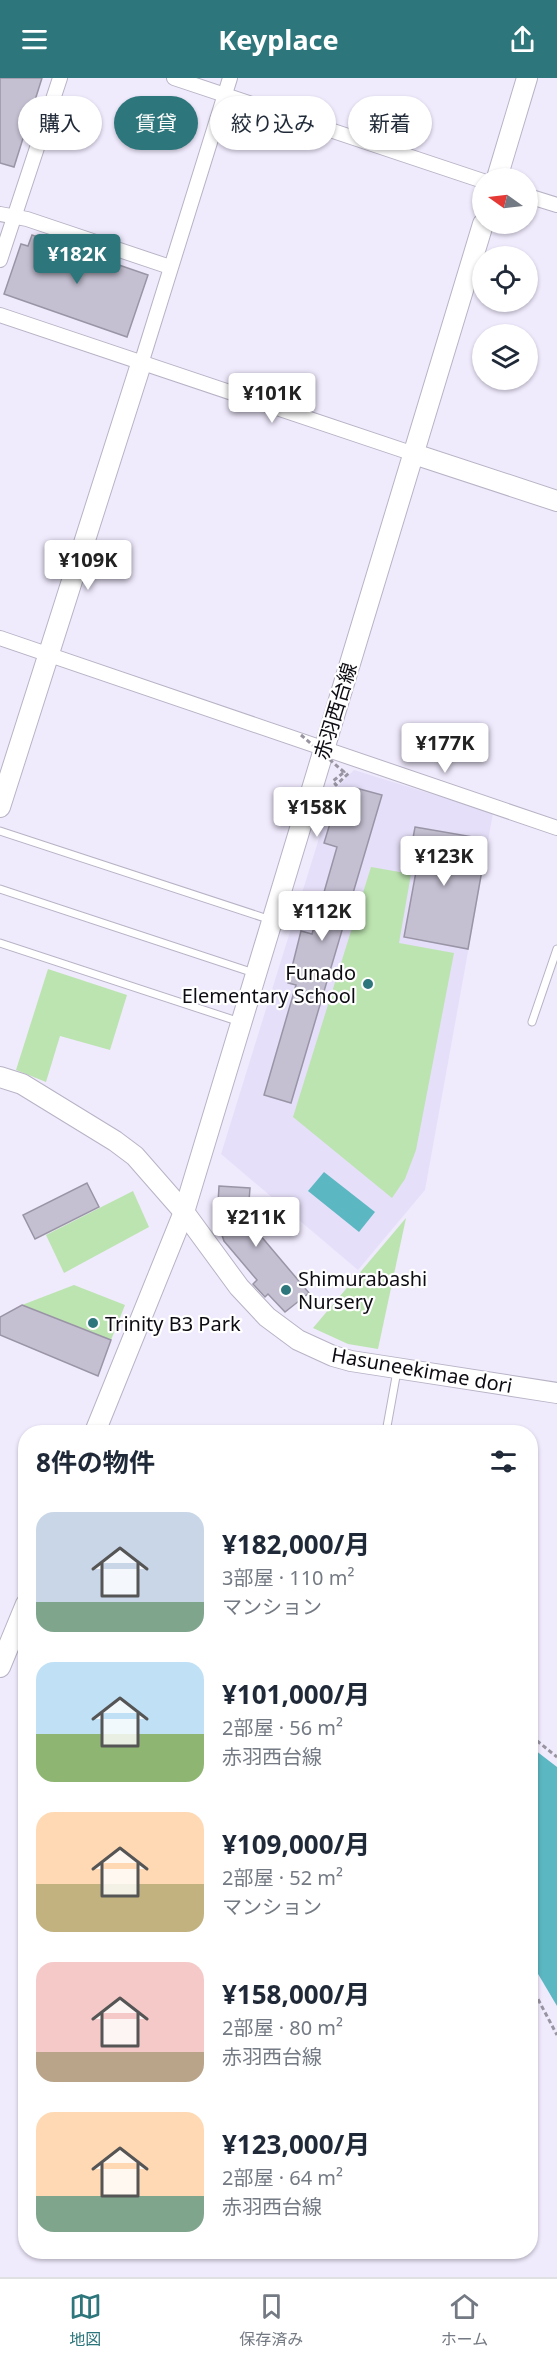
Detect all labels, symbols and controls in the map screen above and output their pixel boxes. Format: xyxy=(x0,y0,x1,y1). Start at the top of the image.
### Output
text: Keyplace xyxy=(218,21,339,58)
icon: menu xyxy=(18,23,51,56)
icon: share xyxy=(506,23,539,56)
chip: 購入 xyxy=(18,96,102,150)
chip: 賃貸 xyxy=(114,96,198,150)
chip: 絞り込み xyxy=(210,96,336,150)
chip: 新着 xyxy=(348,96,432,150)
north arrow xyxy=(472,168,538,234)
map controls xyxy=(472,168,538,390)
pin: ¥182K xyxy=(35,234,119,285)
text: ¥182K xyxy=(47,240,107,267)
button: locate xyxy=(472,246,538,312)
button: layers xyxy=(472,324,538,390)
pin: ¥101K xyxy=(230,373,314,424)
text: ¥101K xyxy=(242,379,302,406)
pin: ¥109K xyxy=(46,540,130,591)
text: ¥109K xyxy=(58,546,118,573)
street label: 赤羽西台線 xyxy=(307,659,363,763)
pin: ¥177K xyxy=(403,723,487,774)
text: ¥177K xyxy=(415,729,475,756)
pin: ¥158K xyxy=(275,787,359,838)
text: ¥158K xyxy=(287,793,347,820)
pin: ¥123K xyxy=(402,836,486,887)
text: ¥123K xyxy=(414,842,474,869)
pin: ¥112K xyxy=(280,891,364,942)
text: ¥112K xyxy=(292,897,352,924)
place label: Funado Elementary School xyxy=(182,959,356,1009)
marker: Funado Elementary School xyxy=(361,977,375,991)
pin: ¥211K xyxy=(214,1197,298,1248)
text: ¥211K xyxy=(226,1203,286,1230)
place label: Shimurabashi Nursery xyxy=(298,1265,427,1315)
marker: Shimurabashi Nursery xyxy=(279,1283,293,1297)
place label: Trinity B3 Park xyxy=(105,1310,241,1337)
marker: Trinity B3 Park xyxy=(86,1316,100,1330)
street label: Hasuneekimae dori xyxy=(330,1341,514,1399)
text: 8件の物件 xyxy=(36,1444,155,1480)
icon: filters xyxy=(487,1445,520,1478)
text: ¥182,000/月 xyxy=(222,1526,370,1562)
icon: home xyxy=(84,1536,156,1608)
text: 3部屋 · 110 m² xyxy=(222,1564,354,1591)
text: マンション xyxy=(222,1593,322,1620)
text: ¥101,000/月 xyxy=(222,1676,370,1712)
icon: home xyxy=(84,1686,156,1758)
text: 2部屋 · 56 m² xyxy=(222,1714,343,1741)
text: 赤羽西台線 xyxy=(222,1743,322,1770)
text: ¥109,000/月 xyxy=(222,1826,370,1862)
icon: home xyxy=(84,1836,156,1908)
text: 2部屋 · 52 m² xyxy=(222,1864,343,1891)
text: マンション xyxy=(222,1893,322,1920)
text: ¥158,000/月 xyxy=(222,1976,370,2012)
icon: home xyxy=(84,1986,156,2058)
text: 2部屋 · 80 m² xyxy=(222,2014,343,2041)
text: 赤羽西台線 xyxy=(222,2043,322,2070)
text: ¥123,000/月 xyxy=(222,2126,370,2162)
icon: home xyxy=(84,2136,156,2208)
text: 2部屋 · 64 m² xyxy=(222,2164,343,2191)
text: 赤羽西台線 xyxy=(222,2193,322,2220)
tab: 地図 xyxy=(69,2290,102,2350)
tab: 保存済み xyxy=(239,2290,303,2350)
tab: ホーム xyxy=(441,2290,488,2350)

